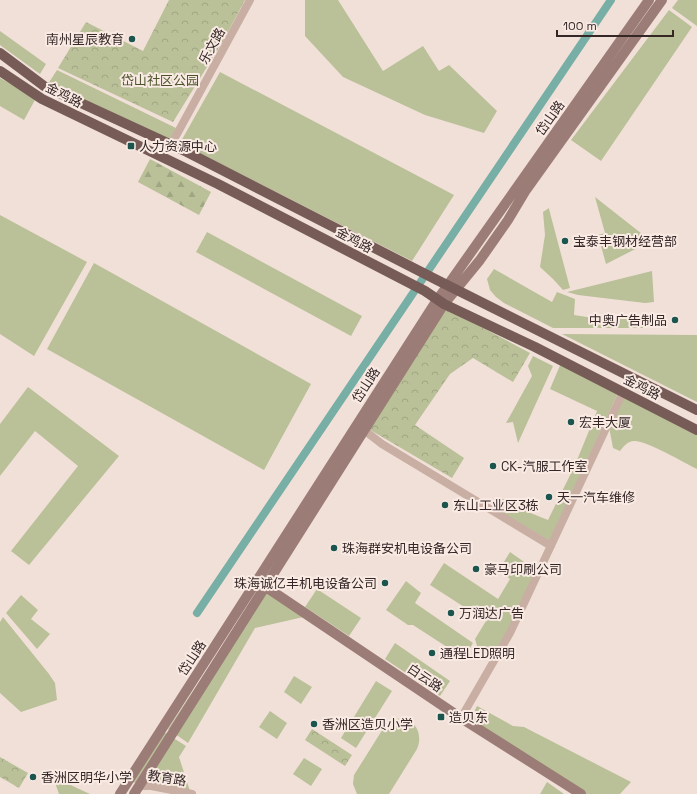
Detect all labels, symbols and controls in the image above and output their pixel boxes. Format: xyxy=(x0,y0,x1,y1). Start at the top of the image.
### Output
scale bar xyxy=(557,12,673,38)
text: 100 m xyxy=(563,18,597,34)
street label: 乐文路 xyxy=(195,25,229,67)
place label: 南州星辰教育 xyxy=(46,31,124,48)
marker: 南州星辰教育 xyxy=(127,34,137,44)
park label: 岱山社区公园 xyxy=(121,72,199,89)
street label: 金鸡路 xyxy=(43,79,85,111)
street label: 岱山路 xyxy=(532,97,568,139)
place label: 人力资源中心 xyxy=(139,138,217,155)
marker: 人力资源中心 xyxy=(126,141,136,151)
street label: 金鸡路 xyxy=(333,223,375,257)
place label: 宝泰丰钢材经营部 xyxy=(573,233,677,250)
marker: 宝泰丰钢材经营部 xyxy=(560,236,570,246)
place label: 中奥广告制品 xyxy=(589,312,667,329)
marker: 中奥广告制品 xyxy=(670,315,680,325)
street label: 岱山路 xyxy=(348,364,384,406)
street label: 金鸡路 xyxy=(621,371,663,403)
place label: 宏丰大厦 xyxy=(579,414,631,431)
marker: 宏丰大厦 xyxy=(566,417,576,427)
place label: CK-汽服工作室 xyxy=(501,458,588,475)
marker: CK-汽服工作室 xyxy=(488,461,498,471)
place label: 天一汽车维修 xyxy=(557,489,635,506)
marker: 天一汽车维修 xyxy=(544,492,554,502)
place label: 东山工业区3栋 xyxy=(453,497,539,514)
marker: 东山工业区3栋 xyxy=(440,500,450,510)
place label: 珠海群安机电设备公司 xyxy=(342,540,472,557)
marker: 珠海群安机电设备公司 xyxy=(329,543,339,553)
place label: 豪马印刷公司 xyxy=(484,561,562,578)
marker: 豪马印刷公司 xyxy=(471,564,481,574)
place label: 珠海诚亿丰机电设备公司 xyxy=(234,575,377,592)
marker: 珠海诚亿丰机电设备公司 xyxy=(380,578,390,588)
place label: 万润达广告 xyxy=(459,605,524,622)
marker: 万润达广告 xyxy=(446,608,456,618)
street label: 岱山路 xyxy=(174,637,210,679)
place label: 通程LED照明 xyxy=(440,645,515,662)
marker: 通程LED照明 xyxy=(427,648,437,658)
street label: 白云路 xyxy=(404,660,446,696)
place label: 造贝东 xyxy=(449,709,488,726)
marker: 造贝东 xyxy=(436,712,446,722)
place label: 香洲区造贝小学 xyxy=(322,716,413,733)
marker: 香洲区造贝小学 xyxy=(309,719,319,729)
street label: 教育路 xyxy=(146,767,188,789)
place label: 香洲区明华小学 xyxy=(41,769,132,786)
marker: 香洲区明华小学 xyxy=(28,772,38,782)

